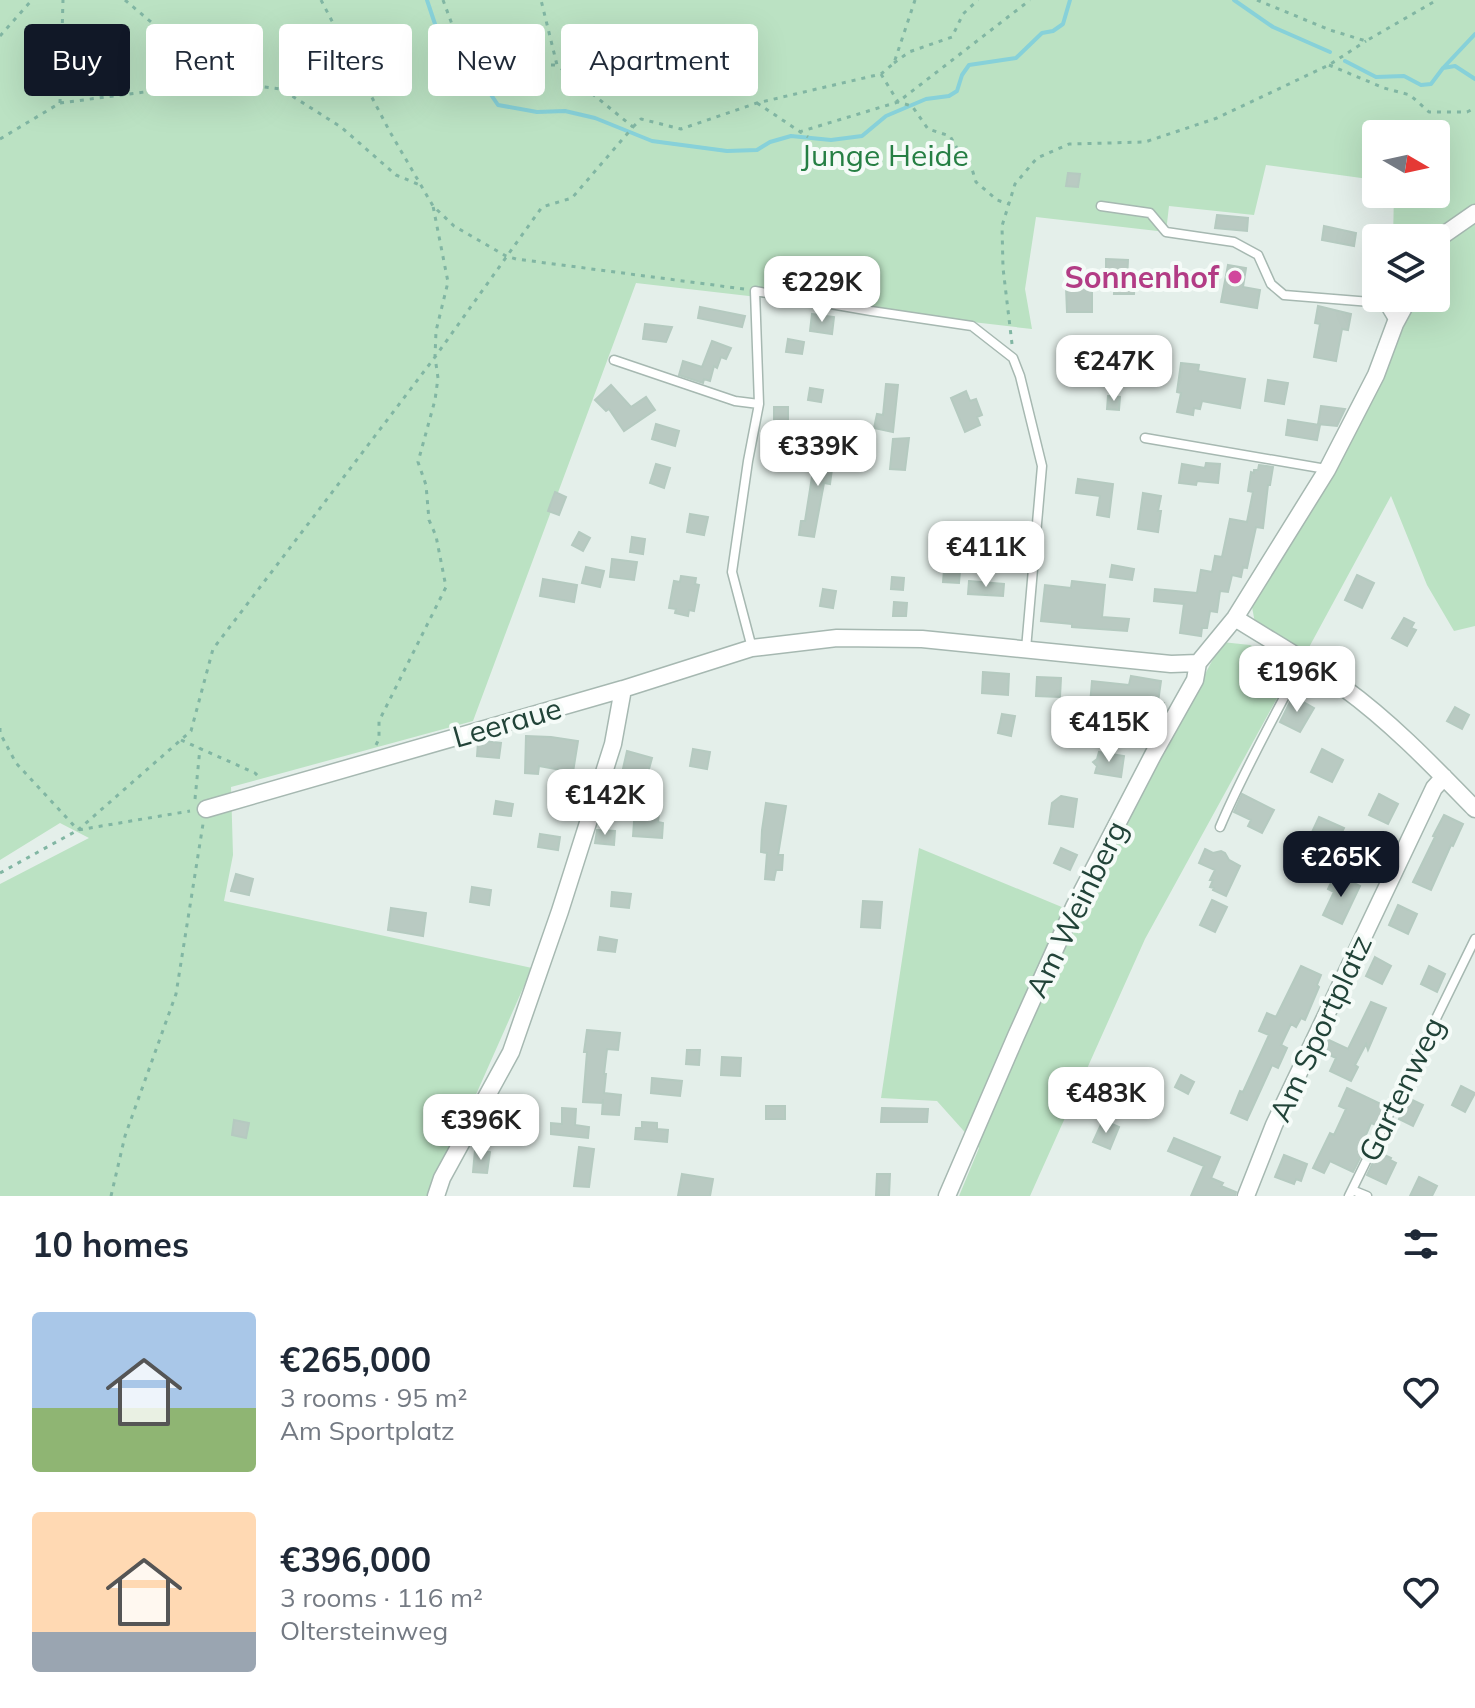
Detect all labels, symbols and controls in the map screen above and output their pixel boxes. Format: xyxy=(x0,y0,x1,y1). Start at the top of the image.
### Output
chip: Buy xyxy=(24,24,130,96)
chip: Rent xyxy=(146,24,263,96)
chip: Filters xyxy=(279,24,412,96)
chip: New xyxy=(428,24,545,96)
chip: Apartment xyxy=(561,24,758,96)
north arrow xyxy=(1362,120,1450,208)
map controls xyxy=(1362,120,1450,312)
park label: Junge Heide xyxy=(801,136,969,174)
button: layers xyxy=(1362,224,1450,312)
pin: €229K xyxy=(766,256,878,324)
place label: Sonnenhof xyxy=(1064,258,1220,296)
text: €229K xyxy=(782,265,862,298)
marker: Sonnenhof xyxy=(1226,268,1244,286)
pin: €247K xyxy=(1058,335,1170,403)
text: €247K xyxy=(1074,344,1154,377)
pin: €339K xyxy=(762,420,874,488)
text: €339K xyxy=(778,429,858,462)
pin: €411K xyxy=(930,521,1042,589)
text: €411K xyxy=(946,530,1026,563)
pin: €196K xyxy=(1241,646,1353,714)
text: €196K xyxy=(1257,655,1337,688)
street label: Leeraue xyxy=(448,688,566,756)
pin: €415K xyxy=(1053,696,1165,764)
text: €415K xyxy=(1069,705,1149,738)
pin: €142K xyxy=(549,769,661,837)
text: €142K xyxy=(565,778,645,811)
street label: Am Weinberg xyxy=(1017,814,1135,1004)
pin: €265K xyxy=(1285,831,1397,899)
text: €265K xyxy=(1301,840,1381,873)
street label: Am Sportplatz xyxy=(1260,929,1380,1127)
street label: Gartenweg xyxy=(1350,1011,1452,1167)
pin: €483K xyxy=(1050,1067,1162,1135)
text: €483K xyxy=(1066,1076,1146,1109)
pin: €396K xyxy=(425,1094,537,1162)
text: €396K xyxy=(441,1103,521,1136)
icon: filters xyxy=(1399,1222,1443,1266)
text: 10 homes xyxy=(32,1223,189,1266)
text: €265,000 xyxy=(280,1338,431,1381)
icon: home xyxy=(96,1344,192,1440)
icon: heart xyxy=(1399,1370,1443,1414)
text: 3 rooms · 95 m² xyxy=(280,1381,467,1414)
text: Am Sportplatz xyxy=(280,1414,455,1447)
text: €396,000 xyxy=(280,1538,431,1581)
icon: home xyxy=(96,1544,192,1640)
icon: heart xyxy=(1399,1570,1443,1614)
text: 3 rooms · 116 m² xyxy=(280,1581,483,1614)
text: Oltersteinweg xyxy=(280,1614,448,1647)

